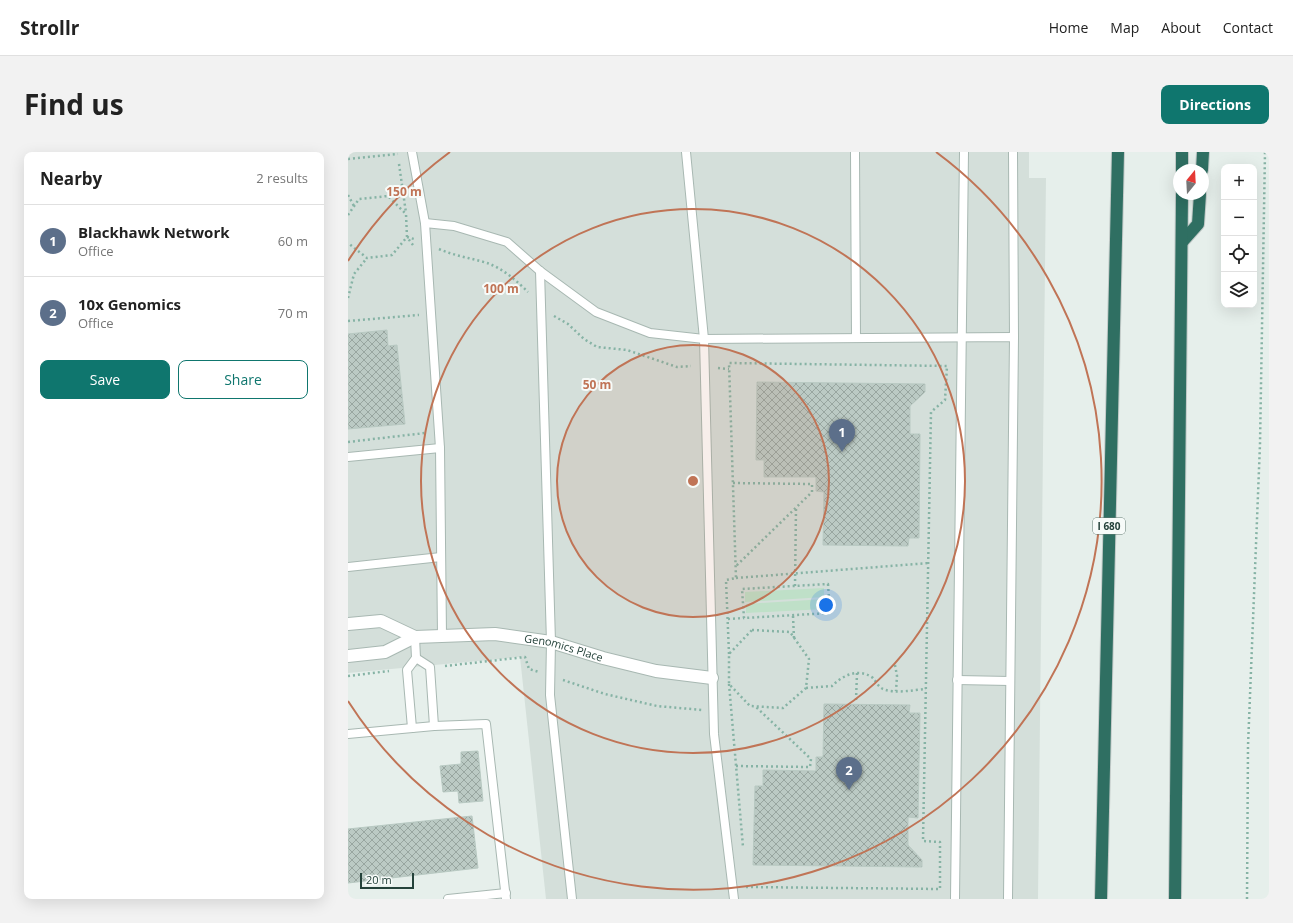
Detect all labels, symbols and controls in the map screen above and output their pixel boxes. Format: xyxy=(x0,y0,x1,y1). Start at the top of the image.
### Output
text: Strollr xyxy=(20,15,79,41)
text: Home xyxy=(1049,18,1088,37)
text: Map xyxy=(1110,18,1139,37)
text: About xyxy=(1161,18,1201,37)
text: Contact xyxy=(1223,18,1273,37)
text: Find us xyxy=(24,85,124,123)
button: Directions xyxy=(1161,85,1269,124)
north arrow xyxy=(1173,164,1209,200)
map controls xyxy=(1221,164,1257,308)
button: + xyxy=(1221,164,1257,200)
text: Nearby xyxy=(40,167,102,190)
text: 2 results xyxy=(256,169,308,187)
text: 150 m xyxy=(386,183,422,200)
button: − xyxy=(1221,200,1257,236)
text: Blackhawk Network xyxy=(78,222,230,242)
text: 1 xyxy=(49,232,57,250)
text: 60 m xyxy=(278,232,308,250)
button: locate xyxy=(1221,236,1257,272)
text: Office xyxy=(78,242,114,260)
button: layers xyxy=(1221,272,1257,308)
text: 100 m xyxy=(483,280,519,297)
text: 10x Genomics xyxy=(78,294,181,314)
text: 2 xyxy=(49,304,57,322)
text: 70 m xyxy=(278,304,308,322)
text: Office xyxy=(78,314,114,332)
button: Save xyxy=(40,360,170,399)
button: Share xyxy=(178,360,308,399)
text: 50 m xyxy=(583,376,611,393)
pin: 1 xyxy=(829,419,855,452)
centre of rings xyxy=(686,474,700,488)
road number: I 680 xyxy=(1093,518,1125,534)
your location xyxy=(816,595,836,615)
street label: Genomics Place xyxy=(523,630,605,665)
pin: 2 xyxy=(836,757,862,790)
scale bar xyxy=(360,871,414,890)
text: 20 m xyxy=(366,872,392,887)

